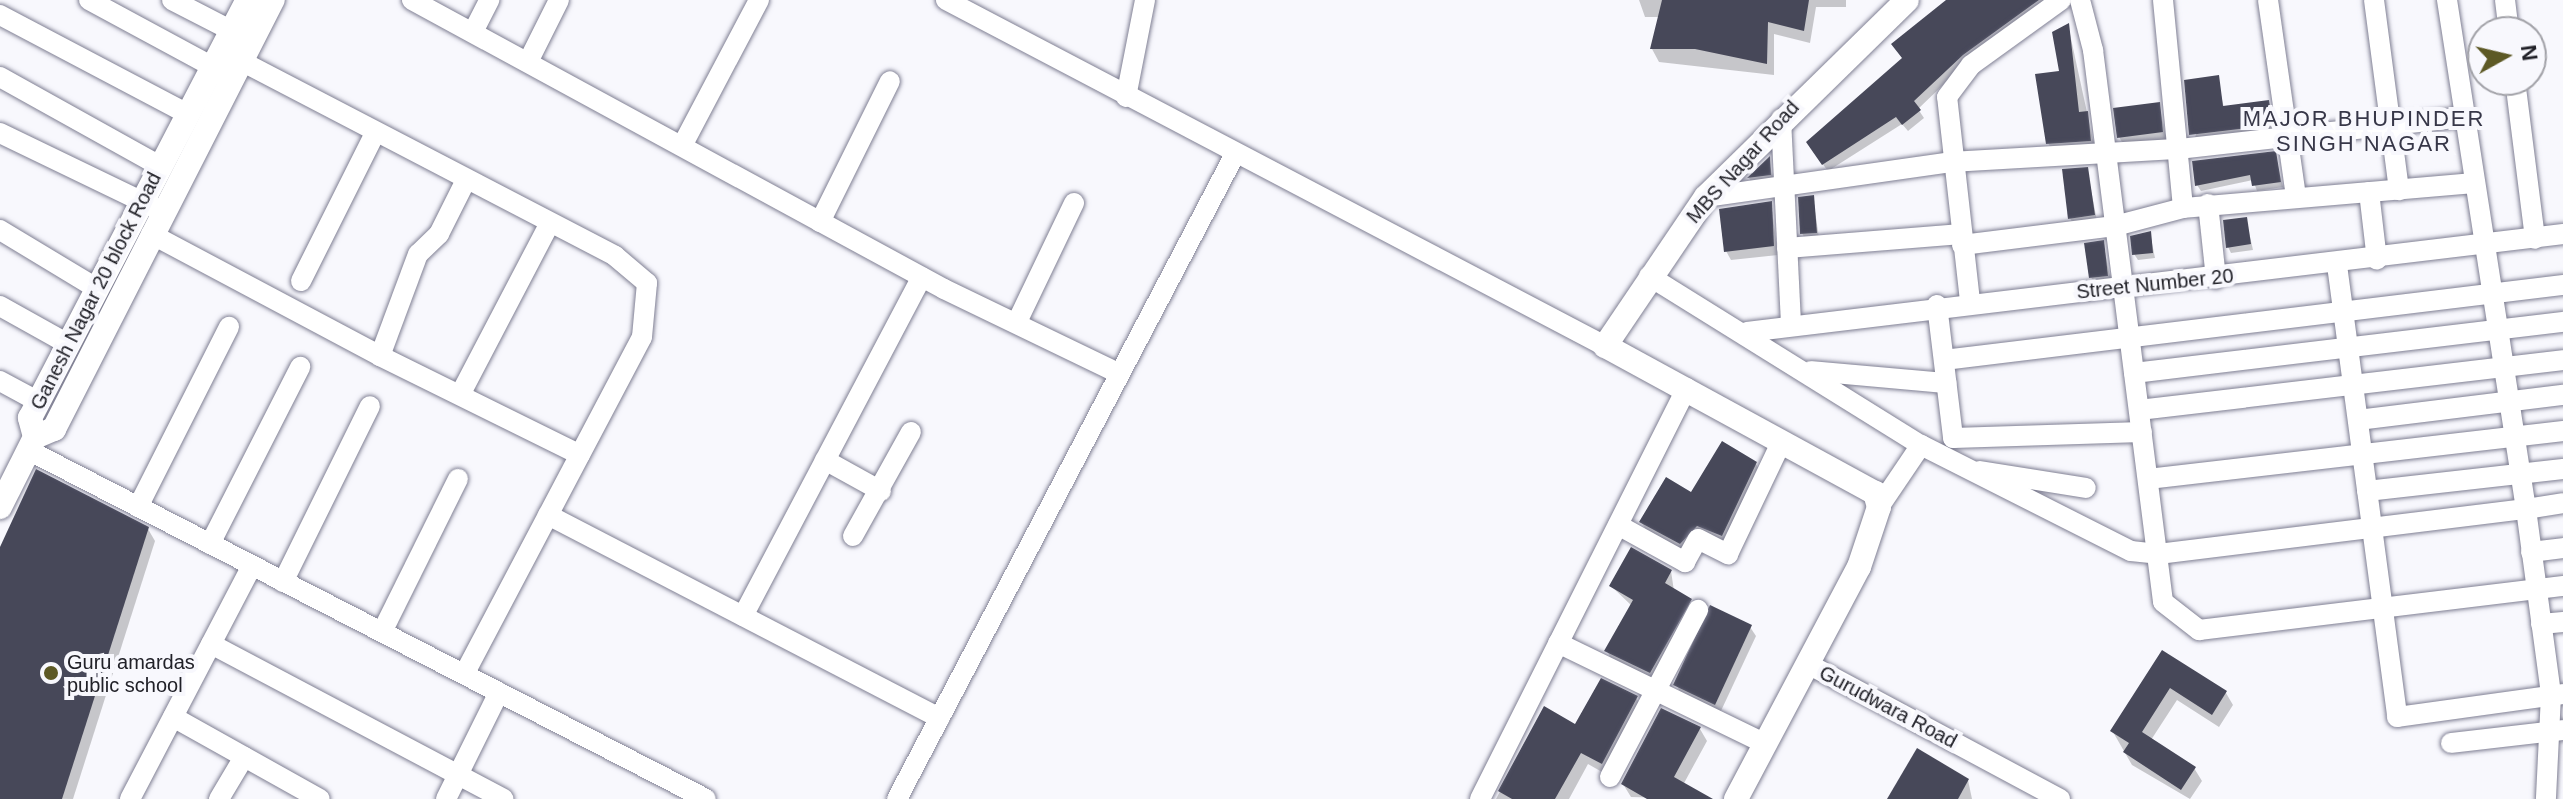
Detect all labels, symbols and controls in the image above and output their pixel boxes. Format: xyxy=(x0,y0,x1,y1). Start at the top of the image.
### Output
north arrow xyxy=(2467,16,2547,96)
text: N xyxy=(2516,43,2543,62)
street label: MBS Nagar Road xyxy=(1682,96,1804,228)
district label: MAJOR BHUPINDER SINGH NAGAR xyxy=(2243,105,2485,156)
street label: Ganesh Nagar 20 block Road xyxy=(25,168,167,414)
street label: Street Number 20 xyxy=(2075,264,2235,304)
place label: Guru amardas public school xyxy=(67,650,195,697)
street label: Gurudwara Road xyxy=(1815,661,1961,753)
marker: Guru amardas public school xyxy=(42,664,60,682)

